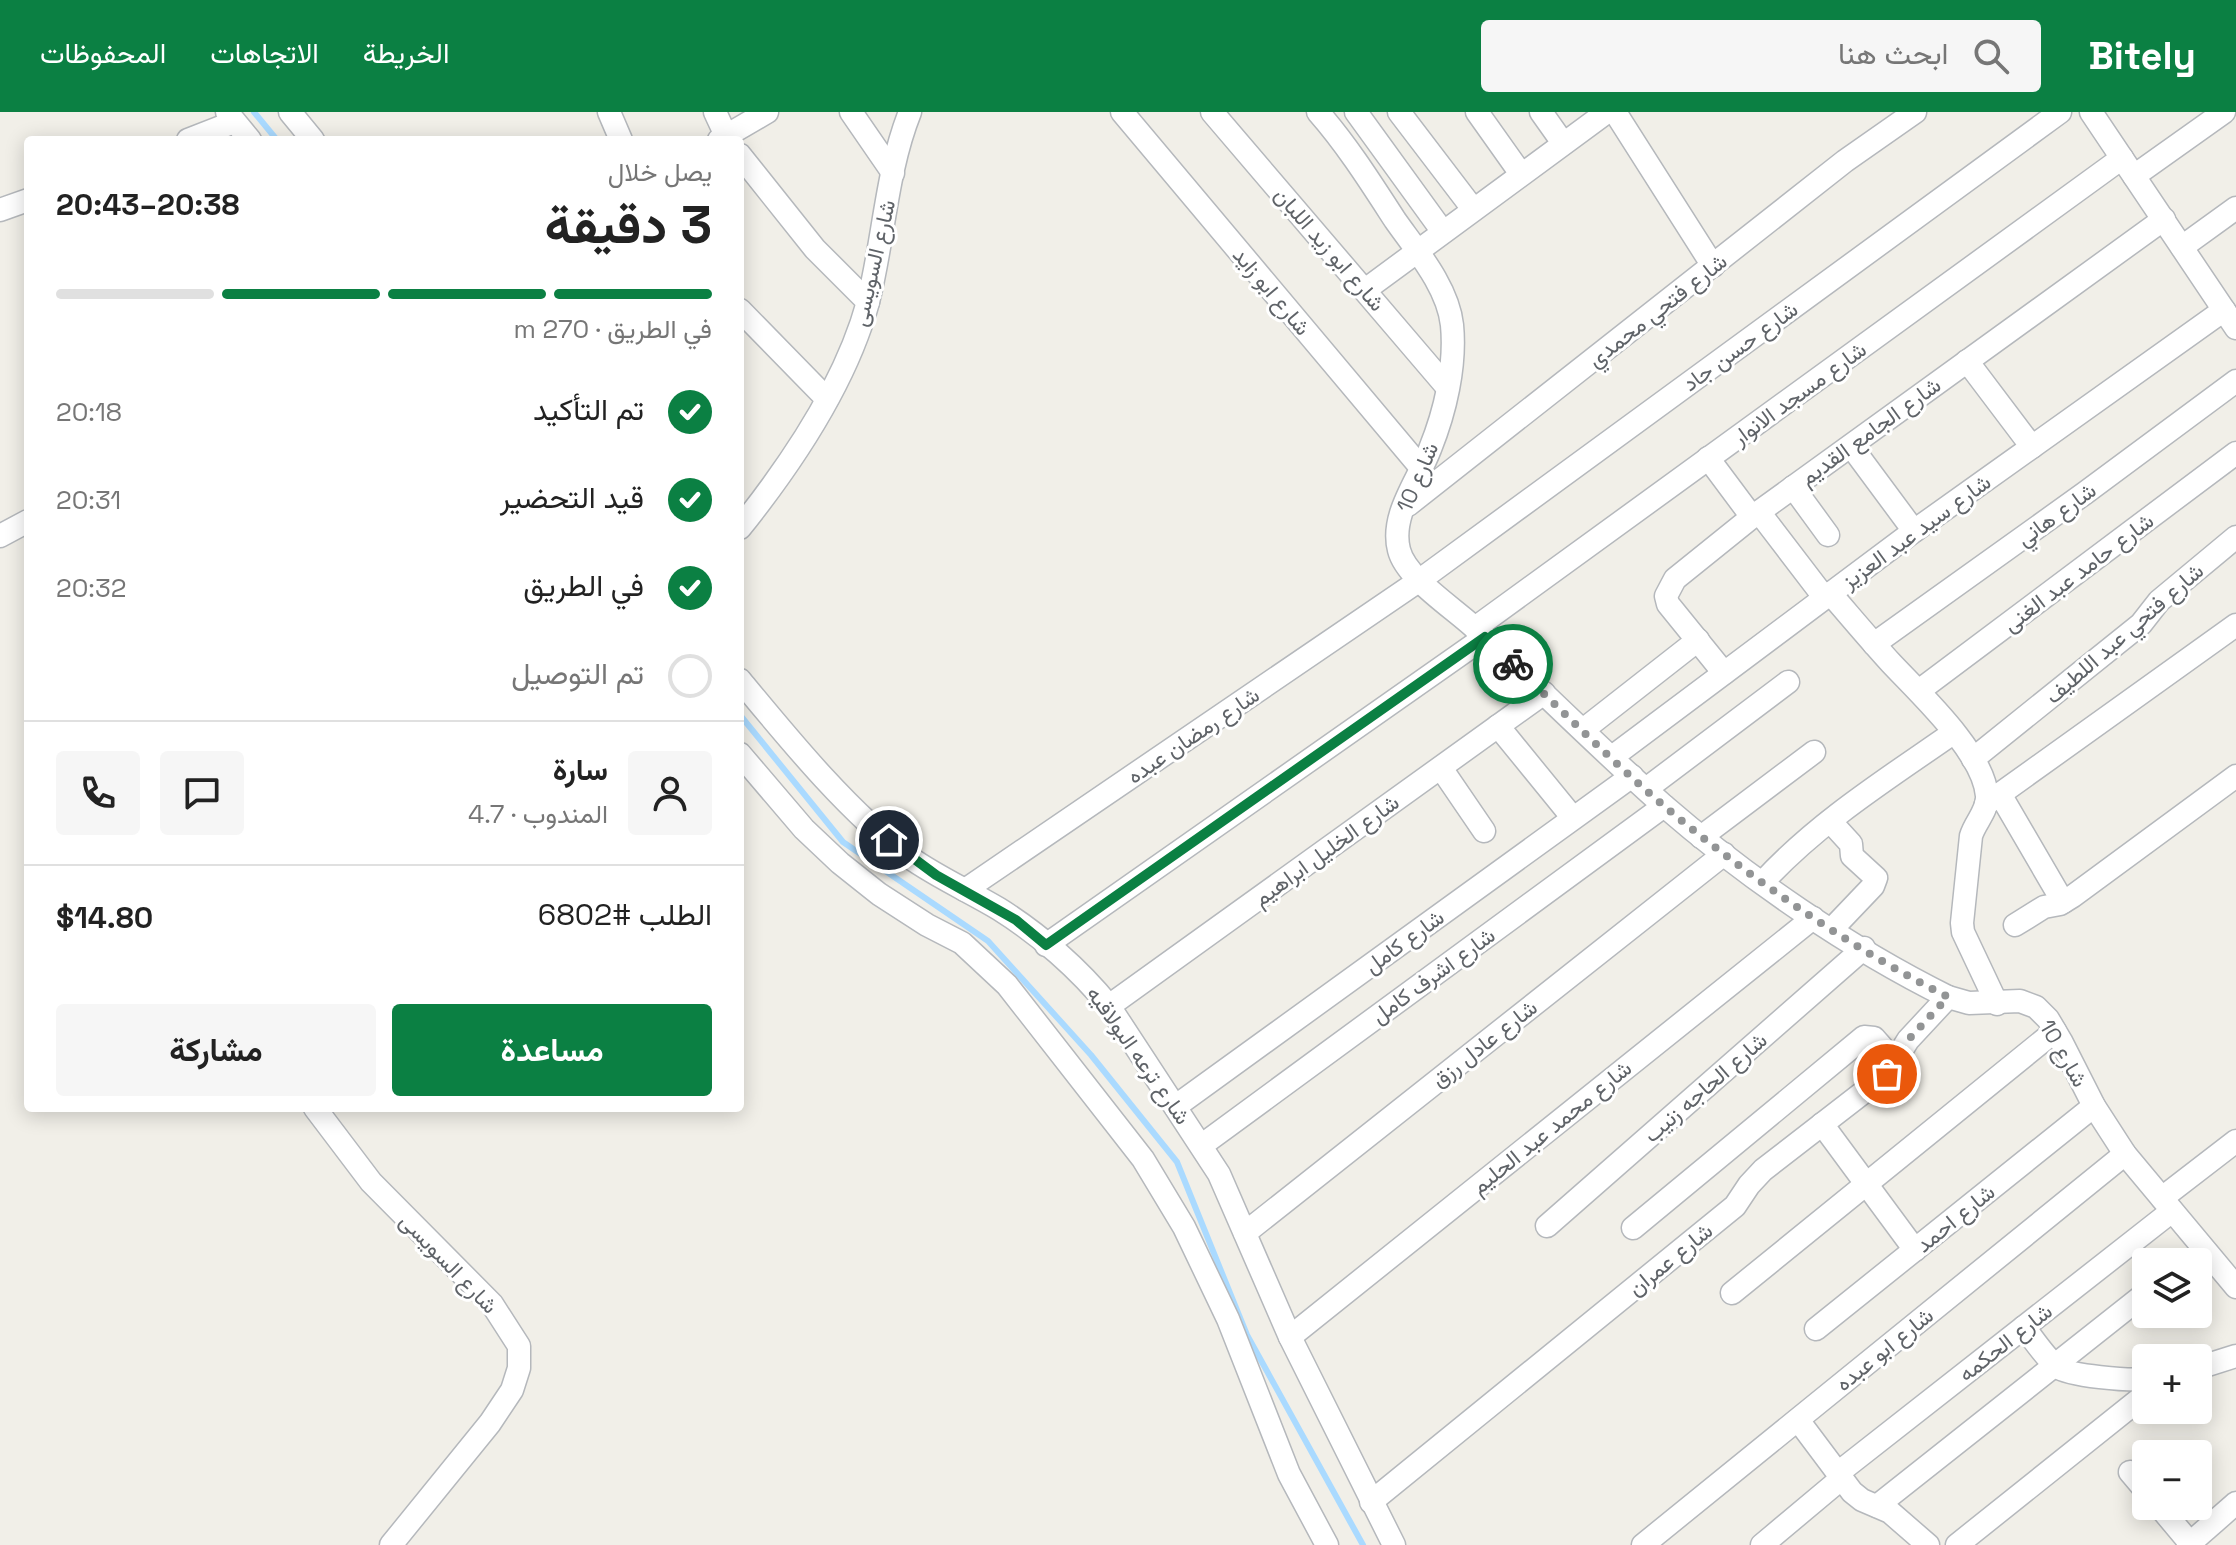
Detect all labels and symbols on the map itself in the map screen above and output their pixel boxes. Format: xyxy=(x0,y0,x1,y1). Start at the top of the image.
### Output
street label: شارع ابو زيد اللبان xyxy=(1268,181,1392,317)
street label: شارع السويسى xyxy=(845,197,902,329)
street label: شارع ابو زايد xyxy=(1226,241,1317,341)
street label: شارع فتحي محمدي xyxy=(1582,247,1735,377)
street label: شارع حسن جاد xyxy=(1677,295,1804,398)
street label: شارع مسجد الانوار xyxy=(1726,335,1872,452)
street label: شارع الجامع القديم xyxy=(1794,370,1947,492)
street label: شارع 10 xyxy=(1390,438,1445,517)
street label: شارع سيد عبد العزيز xyxy=(1835,467,1997,596)
street label: شارع هاني xyxy=(2011,476,2104,556)
street label: شارع حامد عبد الغنى xyxy=(1997,506,2160,639)
street label: شارع فتحي عبد اللطيف xyxy=(2039,557,2212,713)
courier xyxy=(1473,624,1553,704)
street label: شارع رمضان عبده xyxy=(1121,680,1265,790)
street label: شارع الخليل ابراهيم xyxy=(1248,788,1405,913)
pin xyxy=(855,806,923,874)
street label: شارع كامل xyxy=(1359,903,1450,980)
street label: شارع اشرف كامل xyxy=(1366,921,1501,1030)
street label: شارع ترعه البولاقيه xyxy=(1080,980,1197,1130)
street label: شارع عادل رزق xyxy=(1425,993,1543,1094)
street label: شارع 10 xyxy=(2033,1014,2094,1092)
street label: شارع الحاجه زنيب xyxy=(1637,1026,1773,1149)
pin xyxy=(1853,1040,1921,1108)
street label: شارع محمد عبد الحليم xyxy=(1465,1054,1638,1201)
street label: شارع احمد xyxy=(1910,1178,2001,1259)
street label: شارع السويسى xyxy=(393,1207,504,1320)
street label: شارع عمران xyxy=(1622,1216,1719,1302)
street label: شارع الحكمه xyxy=(1952,1297,2058,1388)
street label: شارع ابو عبده xyxy=(1829,1301,1939,1398)

